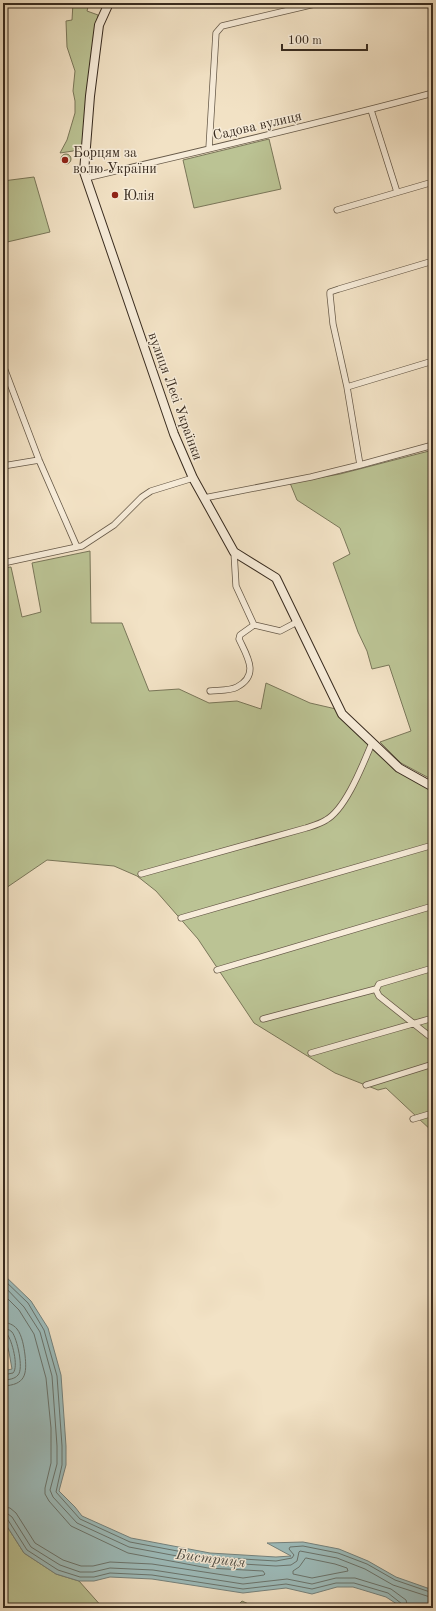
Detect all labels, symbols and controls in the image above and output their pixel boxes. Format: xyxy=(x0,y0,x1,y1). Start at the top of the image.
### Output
scale bar xyxy=(282,26,367,52)
text: 100 m xyxy=(288,35,322,47)
street label: Садова вулиця xyxy=(212,109,303,143)
place label: Борцям за волю України xyxy=(73,146,157,176)
marker: Борцям за волю України xyxy=(60,155,70,165)
place label: Юлія xyxy=(123,189,155,203)
marker: Юлія xyxy=(110,190,120,200)
street label: вулиця Лесі Українки xyxy=(145,331,205,462)
water label: Бистриця xyxy=(174,1548,247,1571)

